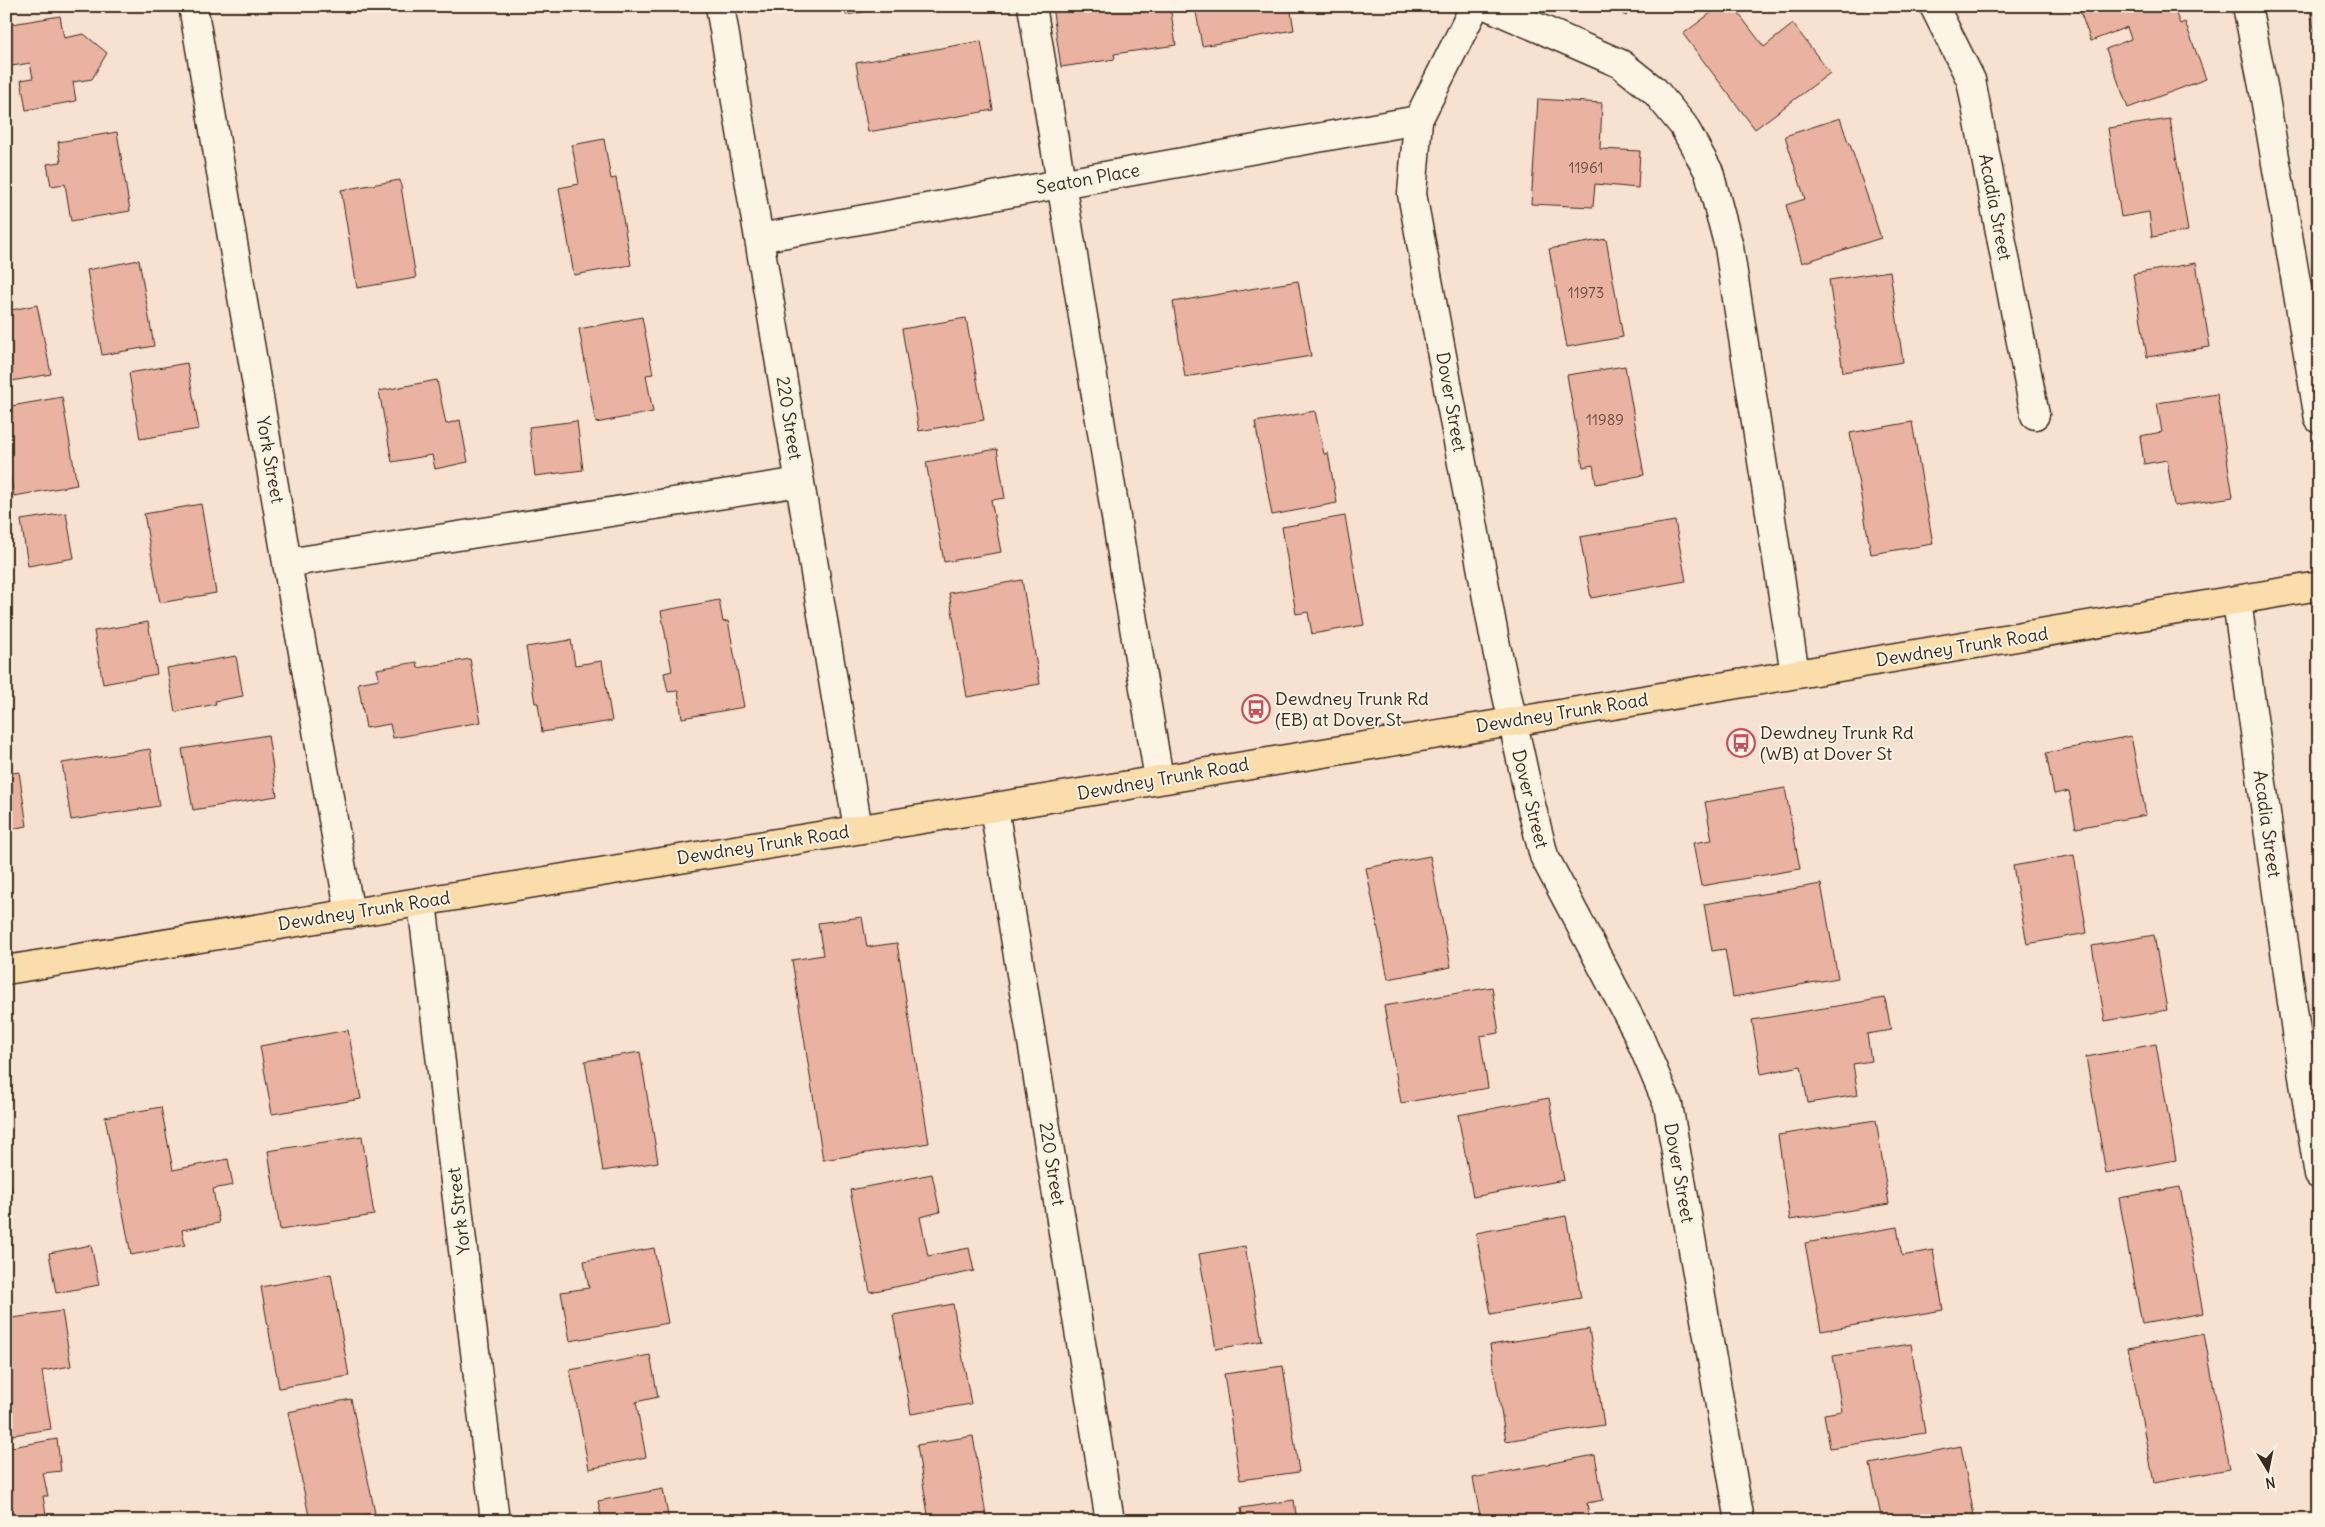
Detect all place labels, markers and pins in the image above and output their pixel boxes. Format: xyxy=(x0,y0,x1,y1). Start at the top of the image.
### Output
place label: Dewdney Trunk Rd (EB) at Dover St xyxy=(1275,687,1429,731)
bus stop icon: Dewdney Trunk Rd (EB) at Dover St xyxy=(1241,694,1271,724)
place label: Dewdney Trunk Rd (WB) at Dover St xyxy=(1760,721,1914,765)
bus stop icon: Dewdney Trunk Rd (WB) at Dover St xyxy=(1726,728,1756,758)

